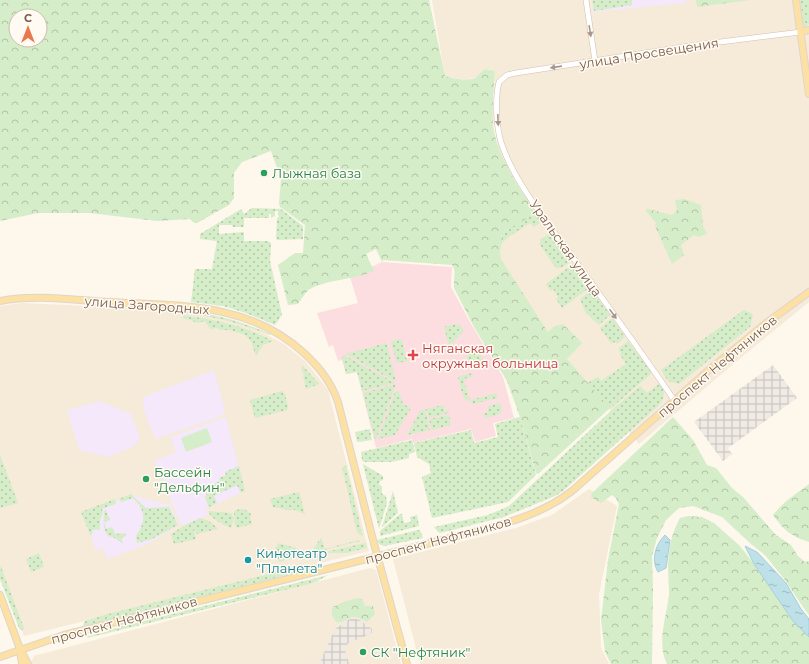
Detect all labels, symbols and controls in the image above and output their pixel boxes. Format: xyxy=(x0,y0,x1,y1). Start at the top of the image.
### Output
north arrow xyxy=(8,8,48,48)
text: С xyxy=(24,11,32,25)
one-way arrow xyxy=(587,25,593,37)
street label: улица Просвещения xyxy=(577,34,720,72)
one-way arrow xyxy=(550,64,562,70)
one-way arrow xyxy=(494,114,501,126)
place label: Лыжная база xyxy=(272,165,361,181)
marker: Лыжная база xyxy=(259,168,269,178)
street label: Уральская улица xyxy=(527,196,605,300)
street label: улица Загородных xyxy=(83,293,210,317)
one-way arrow xyxy=(609,309,617,319)
street label: проспект Нефтяников xyxy=(654,311,780,421)
place label: Няганская окружная больница xyxy=(422,340,558,371)
marker: Няганская окружная больница xyxy=(407,349,419,361)
place label: Бассейн "Дельфин" xyxy=(154,464,225,495)
marker: Бассейн "Дельфин" xyxy=(141,474,151,484)
street label: проспект Нефтяников xyxy=(363,513,513,567)
place label: Кинотеатр "Планета" xyxy=(256,545,327,576)
marker: Кинотеатр "Планета" xyxy=(243,555,253,565)
street label: проспект Нефтяников xyxy=(49,593,199,647)
place label: СК "Нефтяник" xyxy=(371,644,470,660)
marker: СК "Нефтяник" xyxy=(358,647,368,657)

